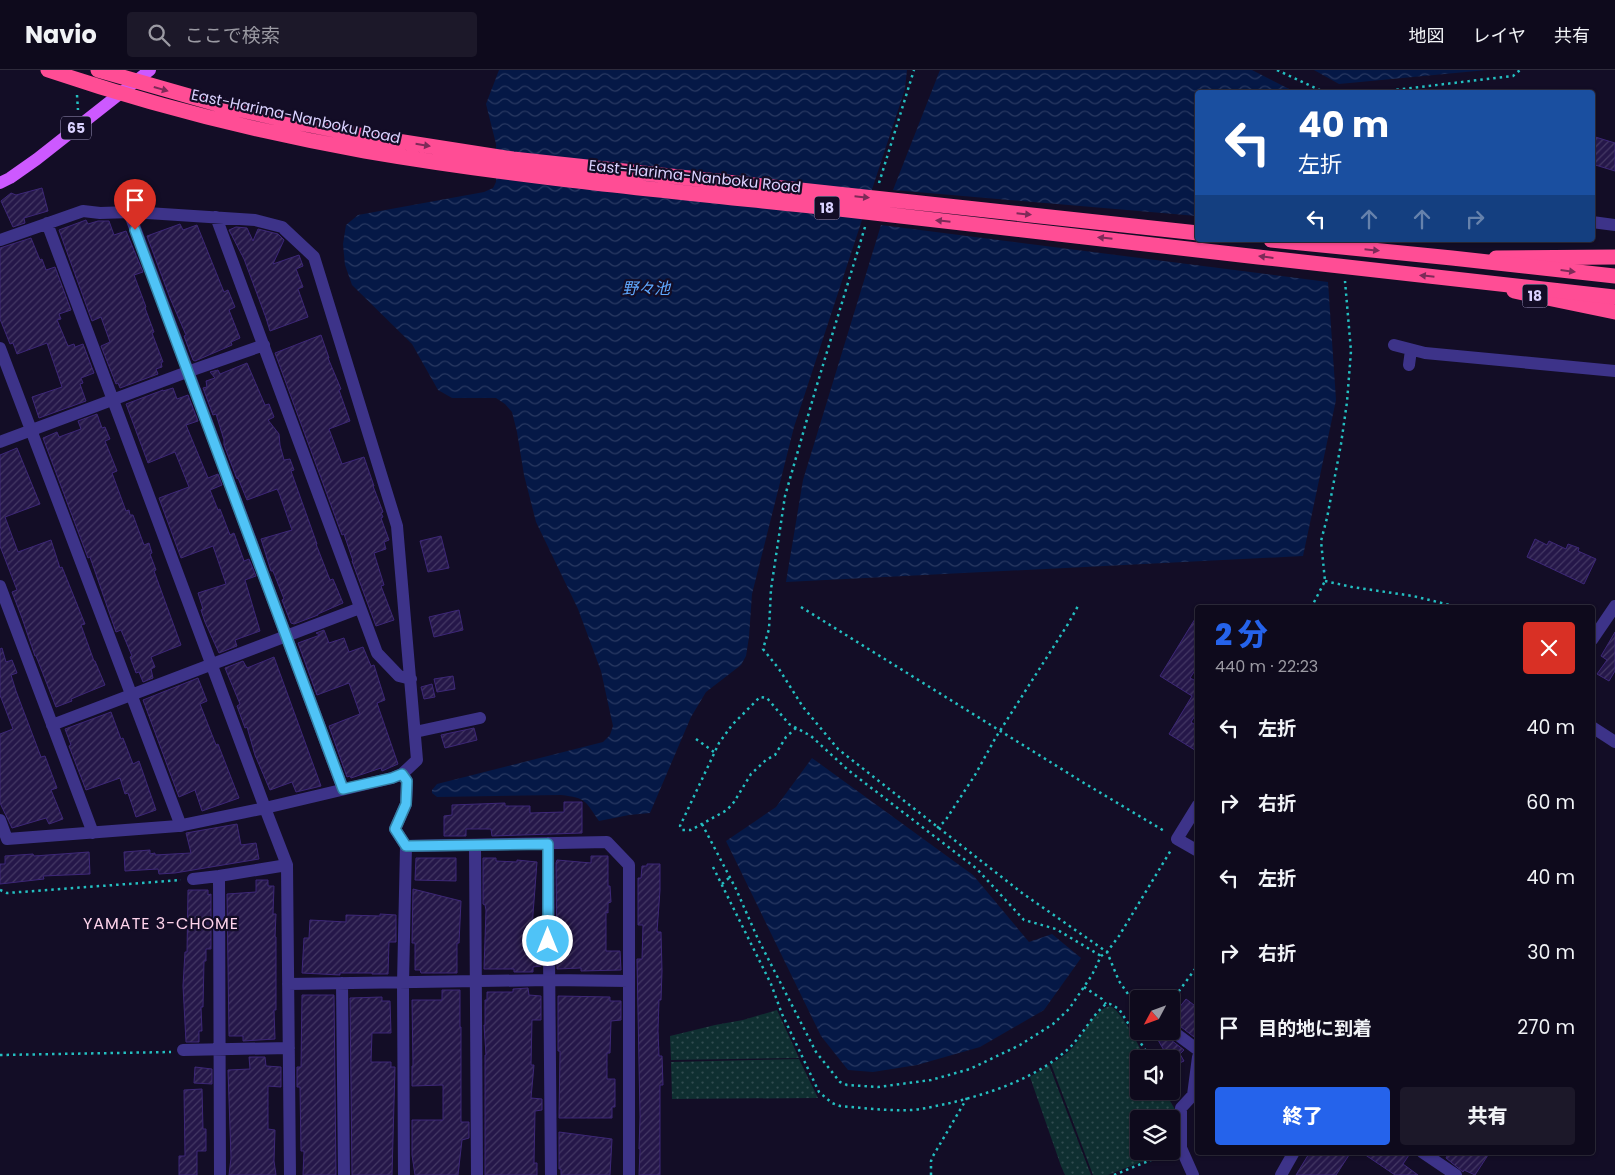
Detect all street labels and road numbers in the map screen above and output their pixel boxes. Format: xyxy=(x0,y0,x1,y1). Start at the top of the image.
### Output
street label: East-Harima-Nanboku Road xyxy=(189,84,403,148)
road number: 65 xyxy=(61,116,91,140)
street label: East-Harima-Nanboku Road xyxy=(588,154,802,198)
road number: 18 xyxy=(814,196,840,220)
road number: 18 xyxy=(1522,285,1548,308)

